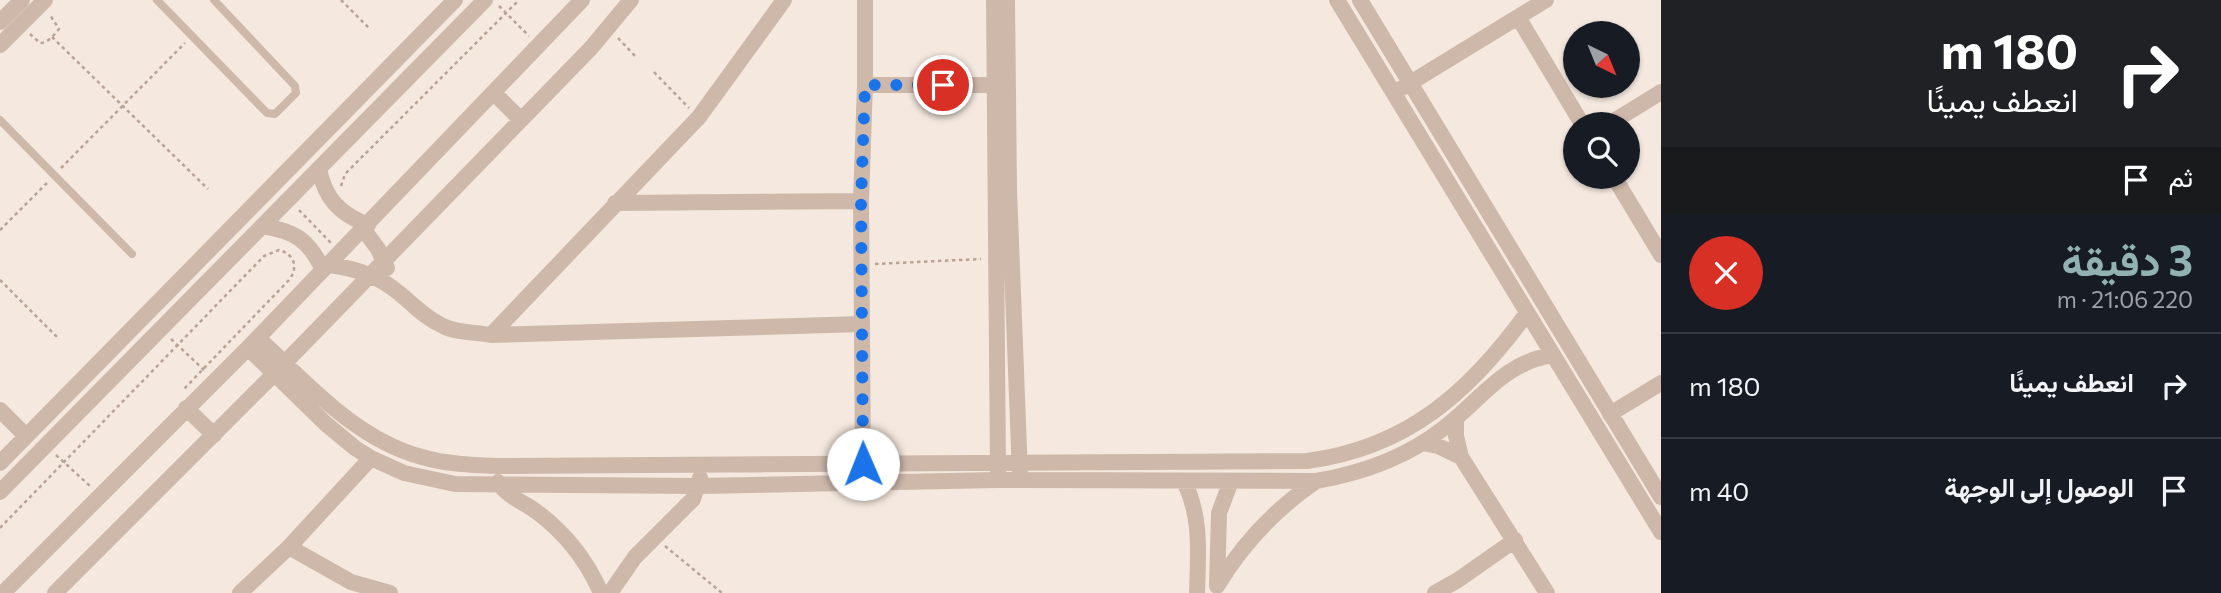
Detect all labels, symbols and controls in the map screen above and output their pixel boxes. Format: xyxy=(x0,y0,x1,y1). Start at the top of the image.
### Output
text: 180 m xyxy=(1941,19,2078,79)
north arrow xyxy=(1563,21,1640,98)
map controls xyxy=(1563,21,1640,189)
icon: right xyxy=(2102,28,2193,119)
pin xyxy=(913,55,973,115)
icon: arrive xyxy=(924,66,962,104)
text: انعطف يمينًا xyxy=(1927,79,2078,119)
button: search xyxy=(1563,112,1640,189)
icon: arrive xyxy=(2117,161,2155,199)
text: ثم xyxy=(2169,161,2193,192)
text: 3 دقيقة xyxy=(2061,233,2193,285)
button: close xyxy=(1689,236,1763,310)
text: 220 m · 21:06 xyxy=(2057,285,2193,313)
text: انعطف يمينًا xyxy=(2009,366,2134,397)
icon: right xyxy=(2155,367,2193,405)
text: 180 m xyxy=(1689,370,1761,401)
position arrow xyxy=(826,427,900,501)
text: الوصول إلى الوجهة xyxy=(1944,471,2134,502)
icon: arrive xyxy=(2155,472,2193,510)
text: 40 m xyxy=(1689,475,1749,506)

